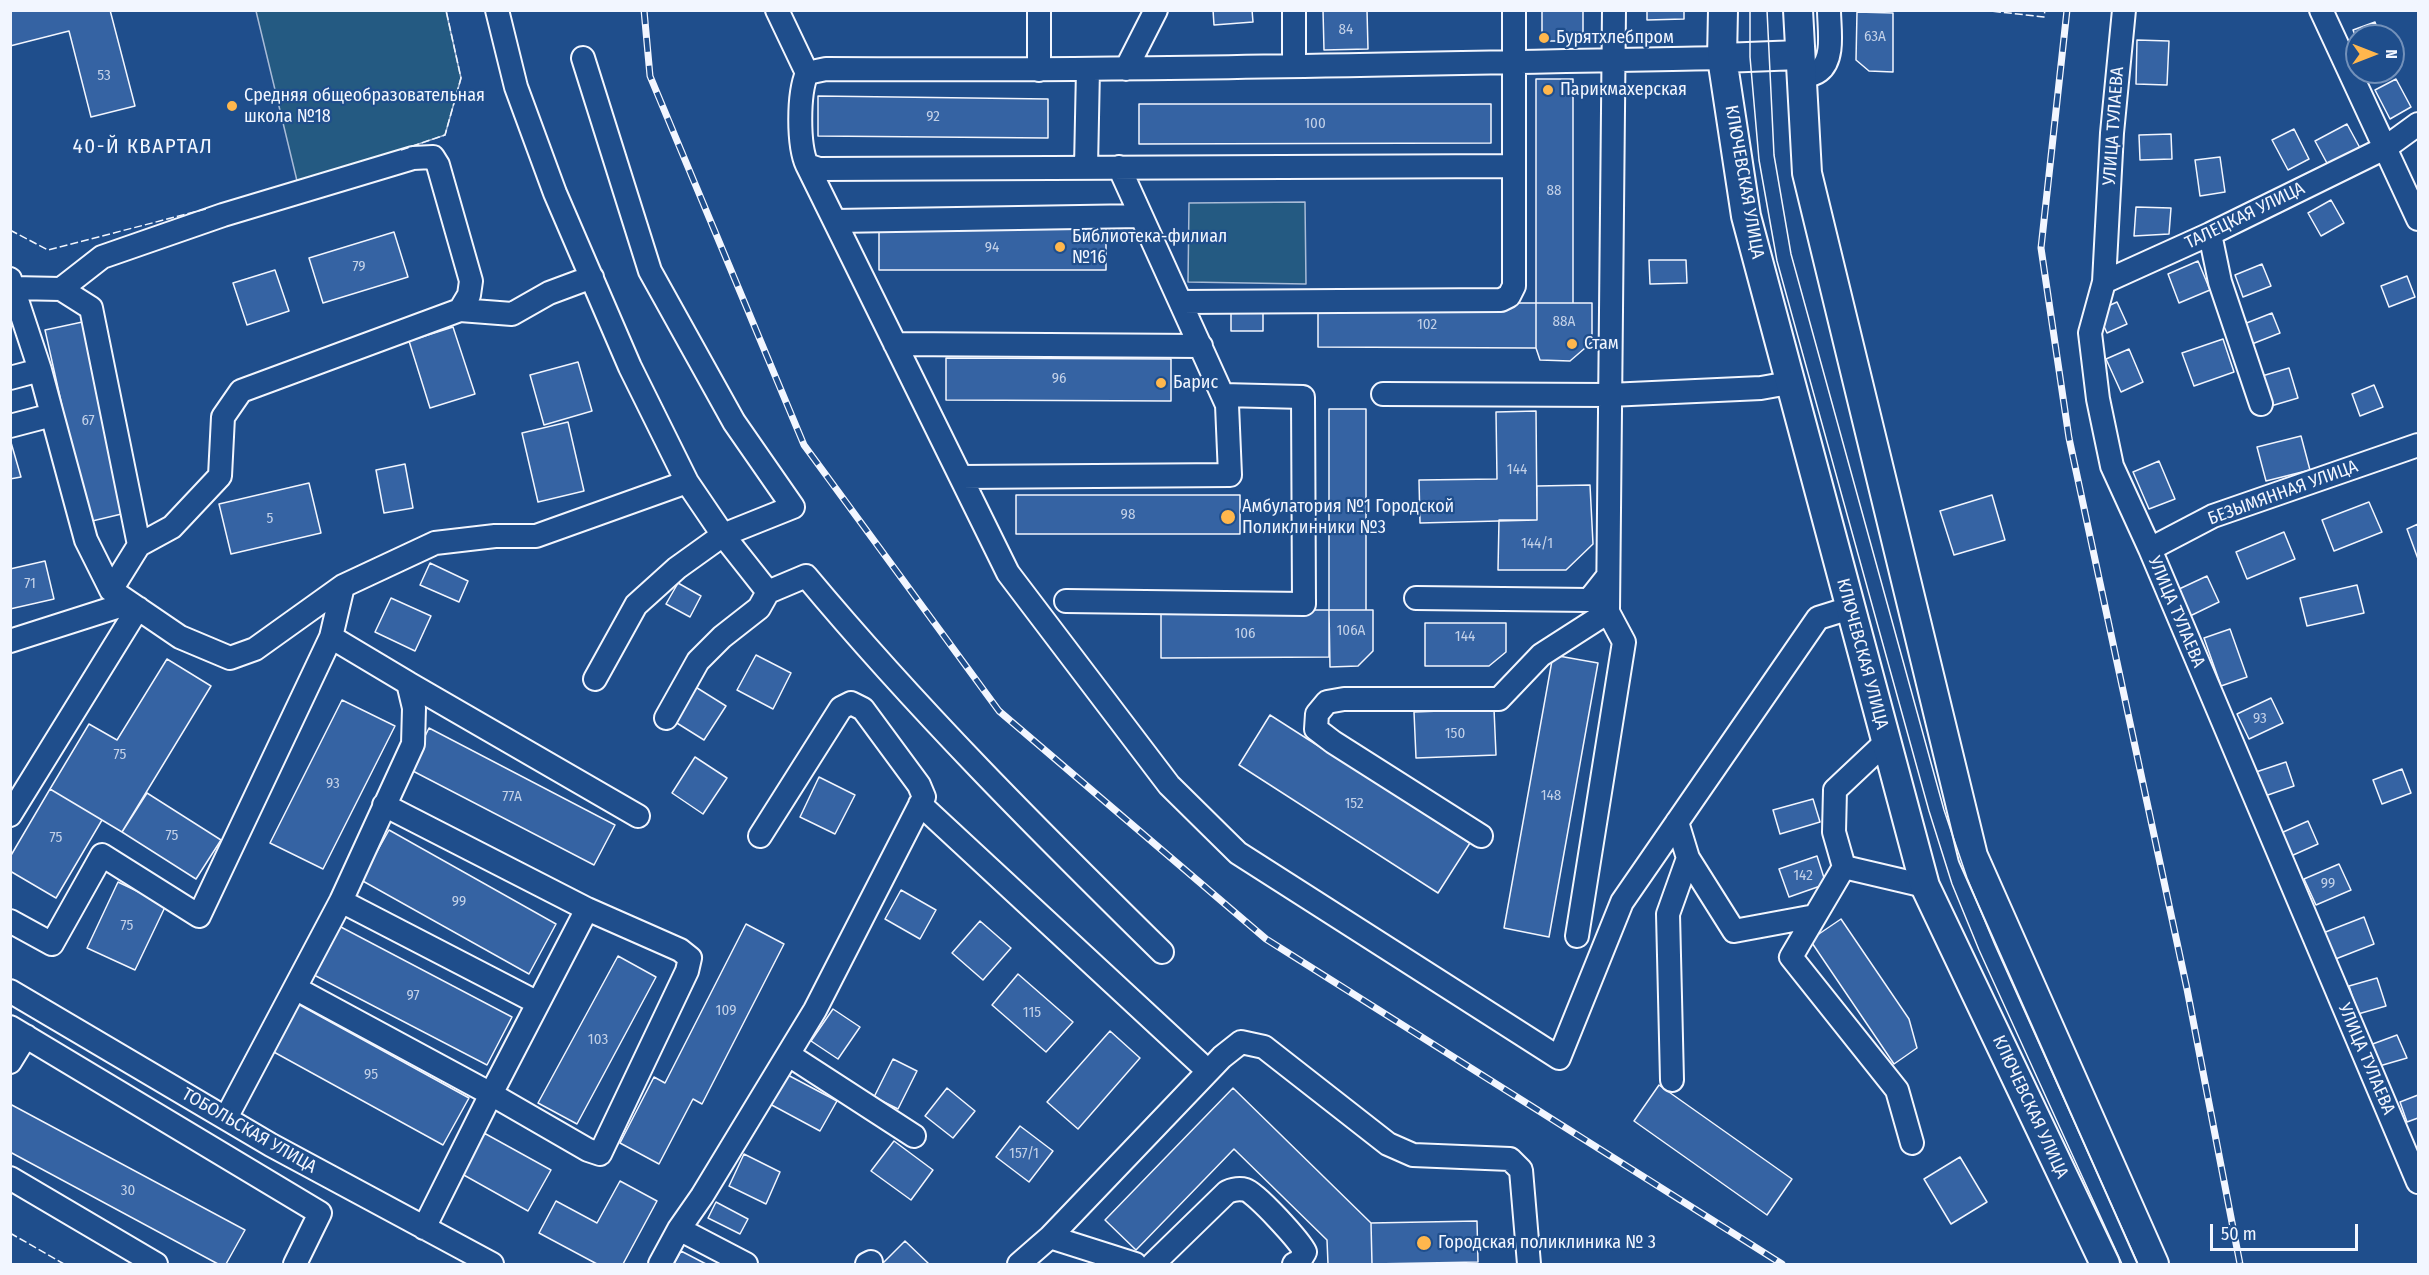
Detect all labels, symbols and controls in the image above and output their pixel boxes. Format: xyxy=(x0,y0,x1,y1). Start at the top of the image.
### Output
house number: 84 xyxy=(1339,21,1353,39)
north arrow xyxy=(2345,24,2405,84)
place label: Бурятхлебпром xyxy=(1556,27,1674,49)
house number: 63А xyxy=(1864,28,1886,46)
marker: Бурятхлебпром xyxy=(1537,31,1551,45)
text: N xyxy=(2382,49,2401,59)
street label: УЛИЦА ТУЛАЕВА xyxy=(2099,66,2129,186)
house number: 53 xyxy=(97,67,111,85)
place label: Парикмахерская xyxy=(1560,79,1687,101)
marker: Парикмахерская xyxy=(1541,83,1555,97)
place label: Средняя общеобразовательная школа №18 xyxy=(244,85,485,128)
marker: Средняя общеобразовательная школа №18 xyxy=(225,99,239,113)
street label: КЛЮЧЕВСКАЯ УЛИЦА xyxy=(1720,104,1768,260)
house number: 92 xyxy=(926,108,940,126)
house number: 100 xyxy=(1304,115,1326,133)
district label: 40-Й КВАРТАЛ xyxy=(73,134,213,160)
street label: ТАЛЕЦКАЯ УЛИЦА xyxy=(2182,178,2308,254)
house number: 88 xyxy=(1547,182,1561,200)
place label: Библиотека-филиал №16 xyxy=(1072,226,1227,268)
house number: 94 xyxy=(985,239,999,257)
marker: Библиотека-филиал №16 xyxy=(1053,240,1067,254)
house number: 79 xyxy=(352,258,366,276)
house number: 88А xyxy=(1553,313,1575,331)
house number: 102 xyxy=(1417,316,1437,334)
place label: Стам xyxy=(1584,333,1619,355)
marker: Стам xyxy=(1565,337,1579,351)
house number: 96 xyxy=(1052,370,1066,388)
place label: Барис xyxy=(1173,372,1218,394)
marker: Барис xyxy=(1154,376,1168,390)
house number: 67 xyxy=(81,412,95,430)
street label: БЕЗЫМЯННАЯ УЛИЦА xyxy=(2205,456,2361,530)
house number: 144 xyxy=(1507,461,1527,479)
place label: Амбулатория №1 Городской Поликлинники №3 xyxy=(1242,496,1454,538)
house number: 98 xyxy=(1121,506,1135,524)
marker: Амбулатория №1 Городской Поликлинники №3 xyxy=(1219,508,1237,526)
house number: 5 xyxy=(267,510,273,528)
house number: 144/1 xyxy=(1521,535,1553,553)
street label: УЛИЦА ТУЛАЕВА xyxy=(2143,553,2209,671)
house number: 71 xyxy=(24,575,36,593)
street label: КЛЮЧЕВСКАЯ УЛИЦА xyxy=(1831,576,1893,732)
house number: 106А xyxy=(1337,622,1365,640)
house number: 106 xyxy=(1234,625,1256,643)
house number: 144 xyxy=(1455,628,1475,646)
house number: 93 xyxy=(2253,710,2267,728)
house number: 150 xyxy=(1445,725,1465,743)
house number: 75 xyxy=(114,746,126,764)
house number: 93 xyxy=(326,775,340,793)
house number: 148 xyxy=(1541,787,1561,805)
house number: 77А xyxy=(502,788,522,806)
house number: 152 xyxy=(1344,795,1364,813)
house number: 75 xyxy=(166,827,178,845)
house number: 75 xyxy=(50,829,62,847)
house number: 142 xyxy=(1793,867,1813,885)
house number: 99 xyxy=(2321,875,2335,893)
house number: 99 xyxy=(452,893,466,911)
house number: 75 xyxy=(121,917,133,935)
house number: 97 xyxy=(406,987,420,1005)
street label: УЛИЦА ТУЛАЕВА xyxy=(2333,1000,2399,1118)
house number: 109 xyxy=(716,1002,736,1020)
house number: 115 xyxy=(1023,1004,1041,1022)
house number: 103 xyxy=(588,1031,608,1049)
street label: КЛЮЧЕВСКАЯ УЛИЦА xyxy=(1987,1032,2073,1182)
house number: 95 xyxy=(364,1066,378,1084)
street label: ТОБОЛЬСКАЯ УЛИЦА xyxy=(178,1084,320,1178)
house number: 157/1 xyxy=(1009,1145,1039,1163)
house number: 30 xyxy=(121,1182,135,1200)
scale bar xyxy=(2213,1212,2362,1250)
text: 50 m xyxy=(2221,1223,2257,1245)
place label: Городская поликлиника № 3 xyxy=(1438,1232,1656,1254)
marker: Городская поликлиника № 3 xyxy=(1415,1234,1433,1252)

